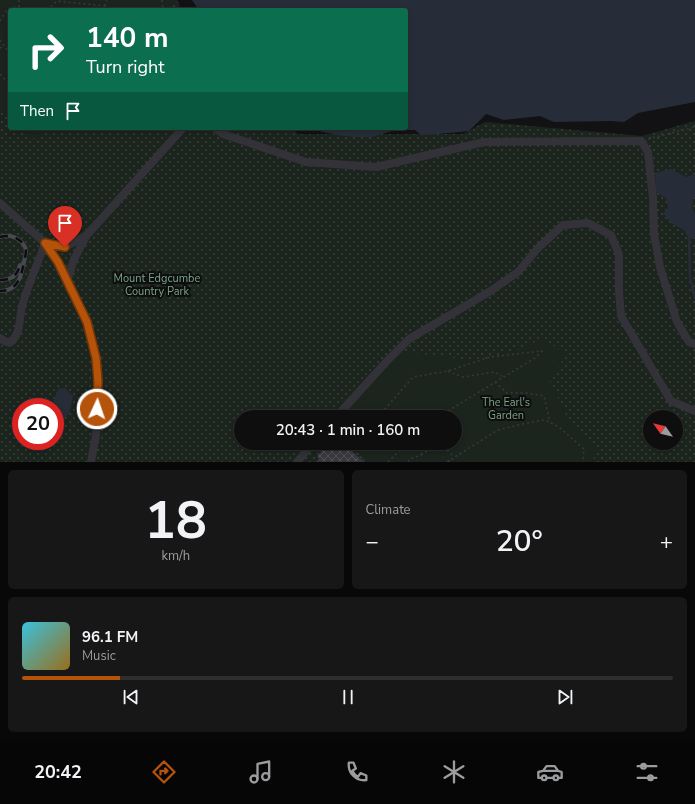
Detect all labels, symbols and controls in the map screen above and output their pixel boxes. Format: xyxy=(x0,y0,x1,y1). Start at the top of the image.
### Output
text: 140 m xyxy=(86,19,169,57)
icon: right xyxy=(20,24,72,76)
text: Turn right xyxy=(86,55,165,79)
icon: arrive xyxy=(62,100,84,122)
text: Then xyxy=(20,101,54,121)
pin xyxy=(48,206,82,247)
icon: arrive xyxy=(54,212,76,234)
park label: Mount Edgcumbe Country Park xyxy=(114,271,201,299)
position arrow xyxy=(76,388,118,430)
park label: The Earl's Garden xyxy=(482,395,530,423)
speed limit sign: 20 xyxy=(12,398,64,450)
north arrow xyxy=(643,410,683,450)
map controls xyxy=(643,410,683,450)
text: 20:43 · 1 min · 160 m xyxy=(276,420,420,440)
text: 18 xyxy=(145,485,207,556)
text: Climate xyxy=(366,501,411,519)
text: 20° xyxy=(496,521,543,562)
text: − xyxy=(366,527,379,557)
text: + xyxy=(660,527,673,557)
text: km/h xyxy=(161,547,190,565)
text: 96.1 FM xyxy=(82,627,138,647)
text: Music xyxy=(82,647,116,665)
icon: previous xyxy=(120,686,142,708)
icon: pause xyxy=(337,686,359,708)
icon: next xyxy=(554,686,576,708)
icon: directions xyxy=(150,758,178,786)
icon: music xyxy=(247,758,275,786)
icon: phone xyxy=(343,758,371,786)
icon: climate xyxy=(440,758,468,786)
icon: car xyxy=(536,758,564,786)
icon: filters xyxy=(633,758,661,786)
text: 20:42 xyxy=(34,760,82,784)

